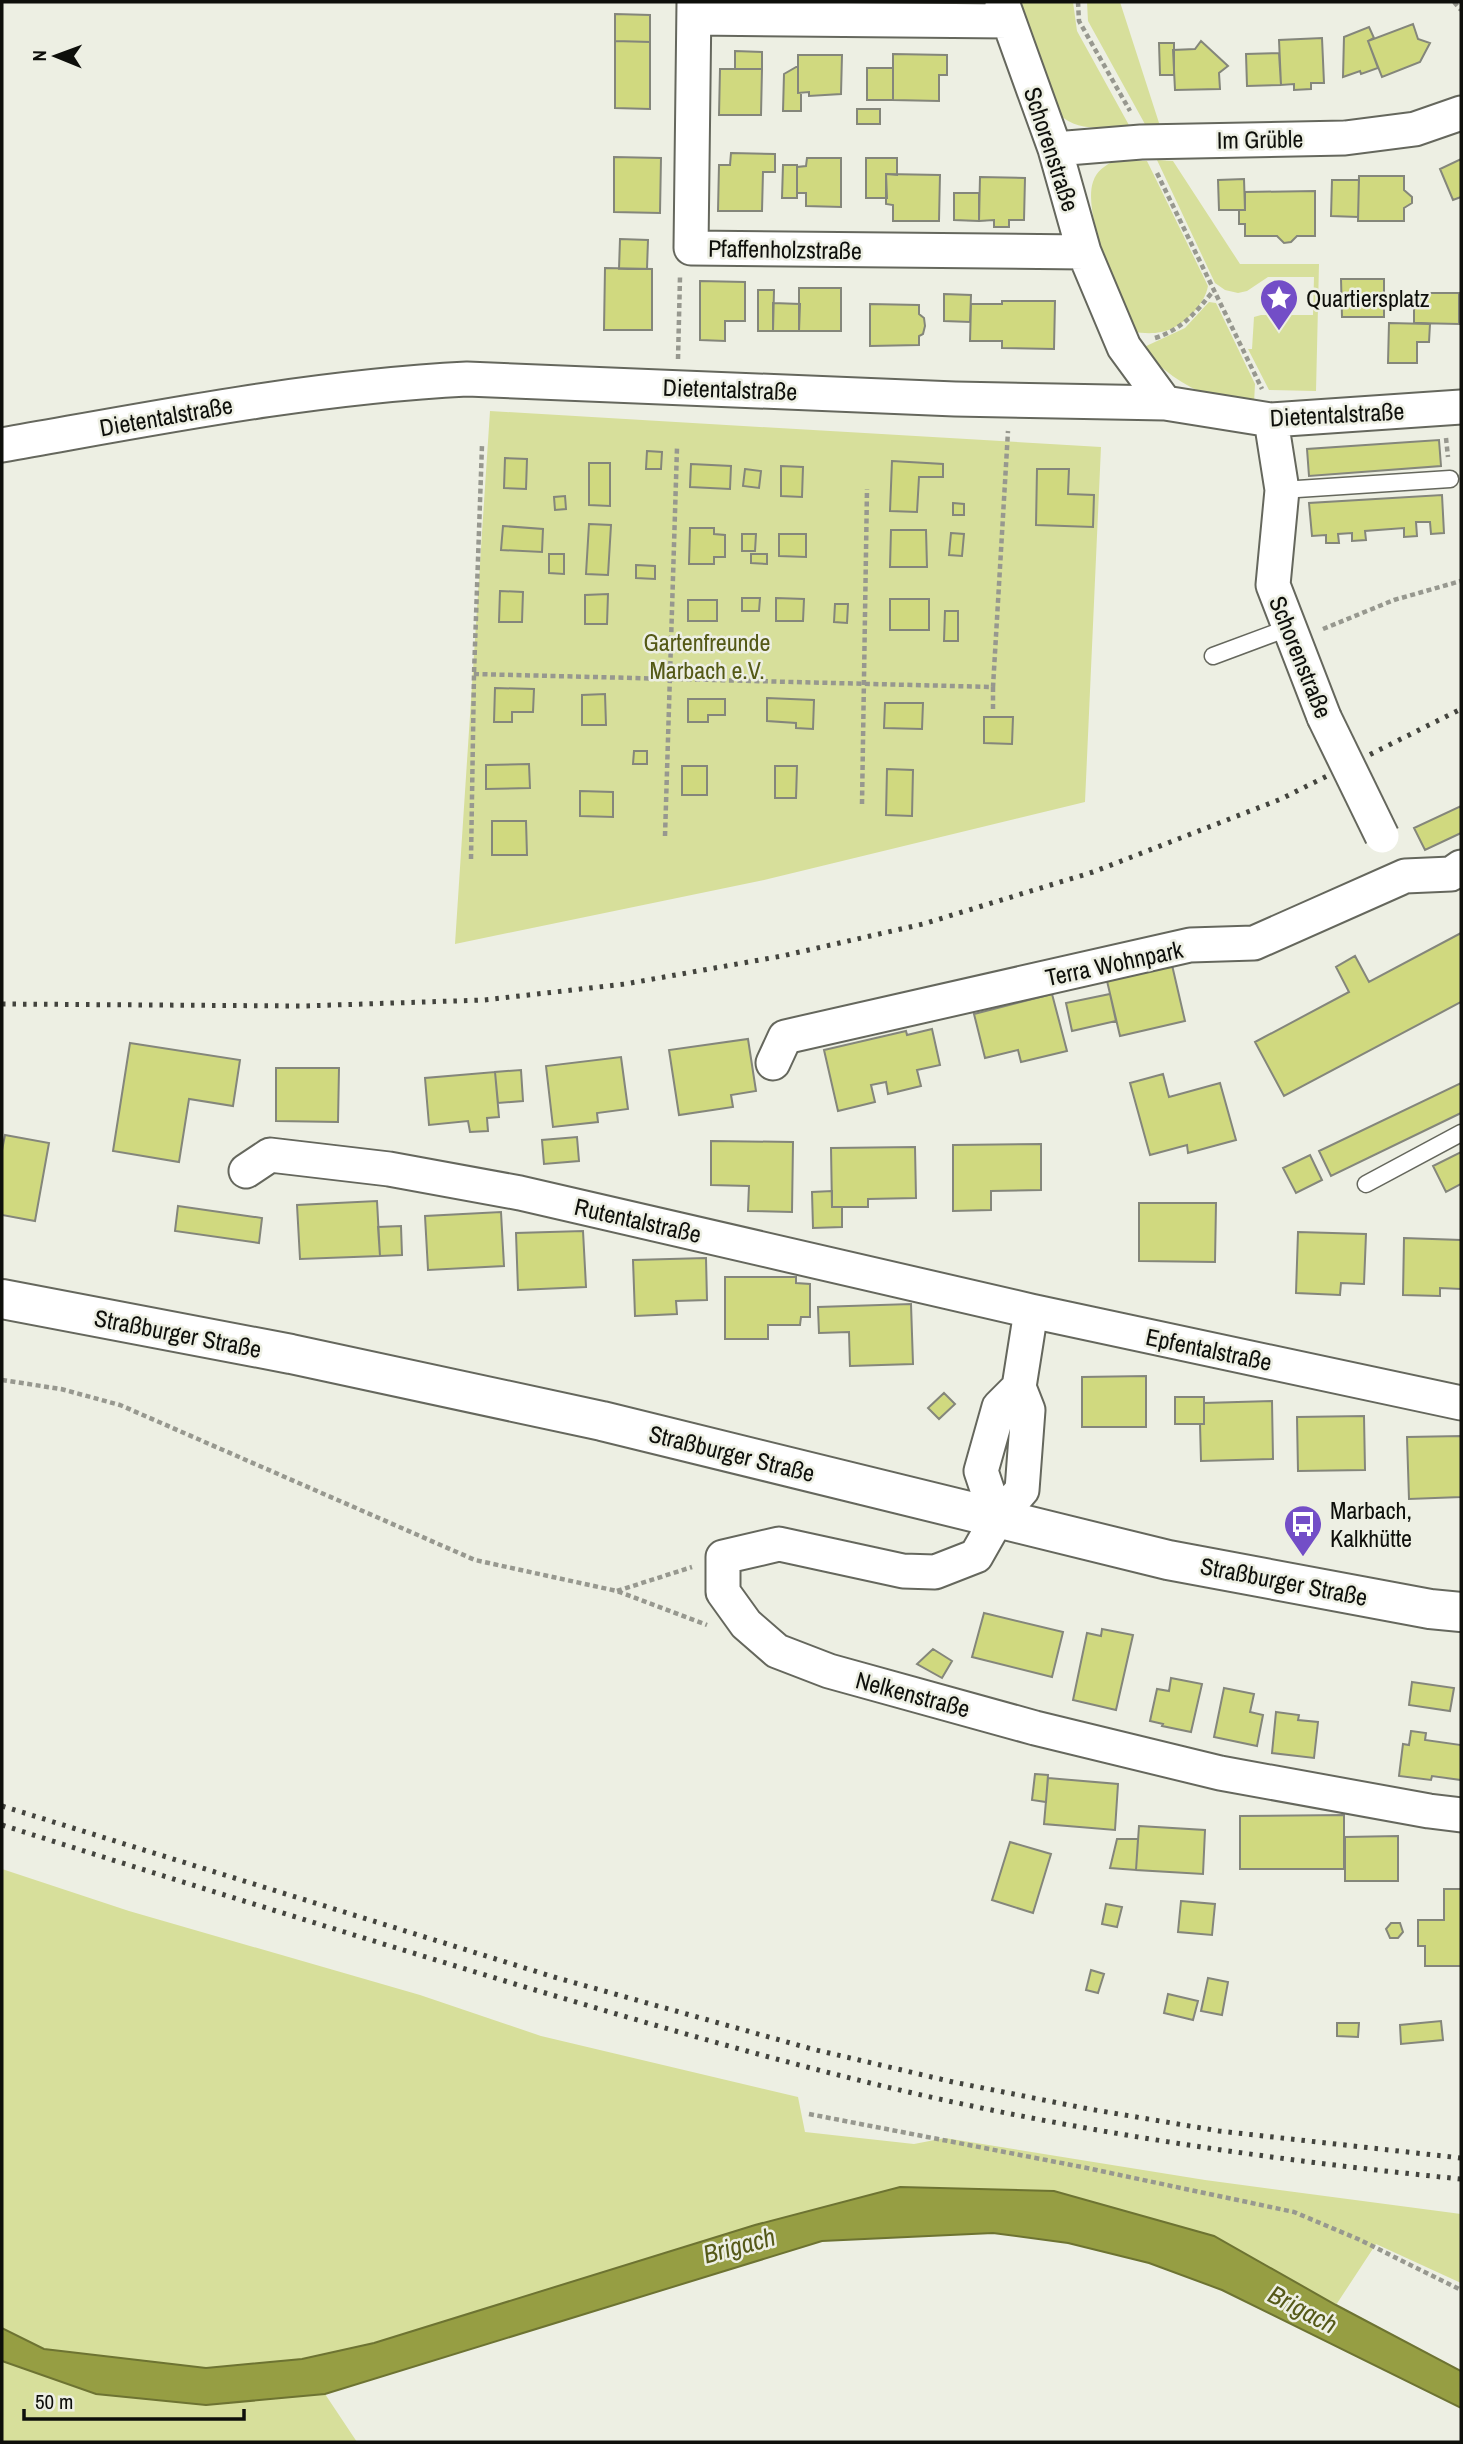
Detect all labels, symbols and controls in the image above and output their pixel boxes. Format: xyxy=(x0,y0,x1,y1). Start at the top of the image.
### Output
north arrow xyxy=(21,21,91,91)
text: N xyxy=(26,50,52,62)
street label: Schorenstraße xyxy=(1017,83,1087,215)
street label: Im Grüble xyxy=(1217,122,1303,156)
street label: Pfaffenholzstraße xyxy=(708,232,862,266)
place icon: Quartiersplatz xyxy=(1258,277,1300,332)
place label: Quartiersplatz xyxy=(1306,282,1430,314)
street label: Dietentalstraße xyxy=(662,371,798,407)
street label: Dietentalstraße xyxy=(97,389,235,443)
street label: Dietentalstraße xyxy=(1269,395,1405,433)
street label: Schorenstraße xyxy=(1262,591,1340,723)
park label: Gartenfreunde Marbach e.V. xyxy=(644,626,770,686)
street label: Terra Wohnpark xyxy=(1042,933,1186,993)
street label: Rutentalstraße xyxy=(572,1190,704,1250)
street label: Straßburger Straße xyxy=(92,1301,264,1365)
street label: Epfentalstraße xyxy=(1143,1320,1275,1378)
street label: Straßburger Straße xyxy=(646,1417,818,1489)
place label: Marbach, Kalkhütte xyxy=(1330,1494,1412,1554)
bus stop icon: Marbach, Kalkhütte xyxy=(1282,1503,1324,1558)
street label: Straßburger Straße xyxy=(1198,1549,1370,1613)
street label: Nelkenstraße xyxy=(852,1663,974,1725)
water label: Brigach xyxy=(699,2219,779,2271)
water label: Brigach xyxy=(1262,2276,1344,2342)
scale bar xyxy=(24,2378,245,2422)
text: 50 m xyxy=(35,2387,73,2416)

